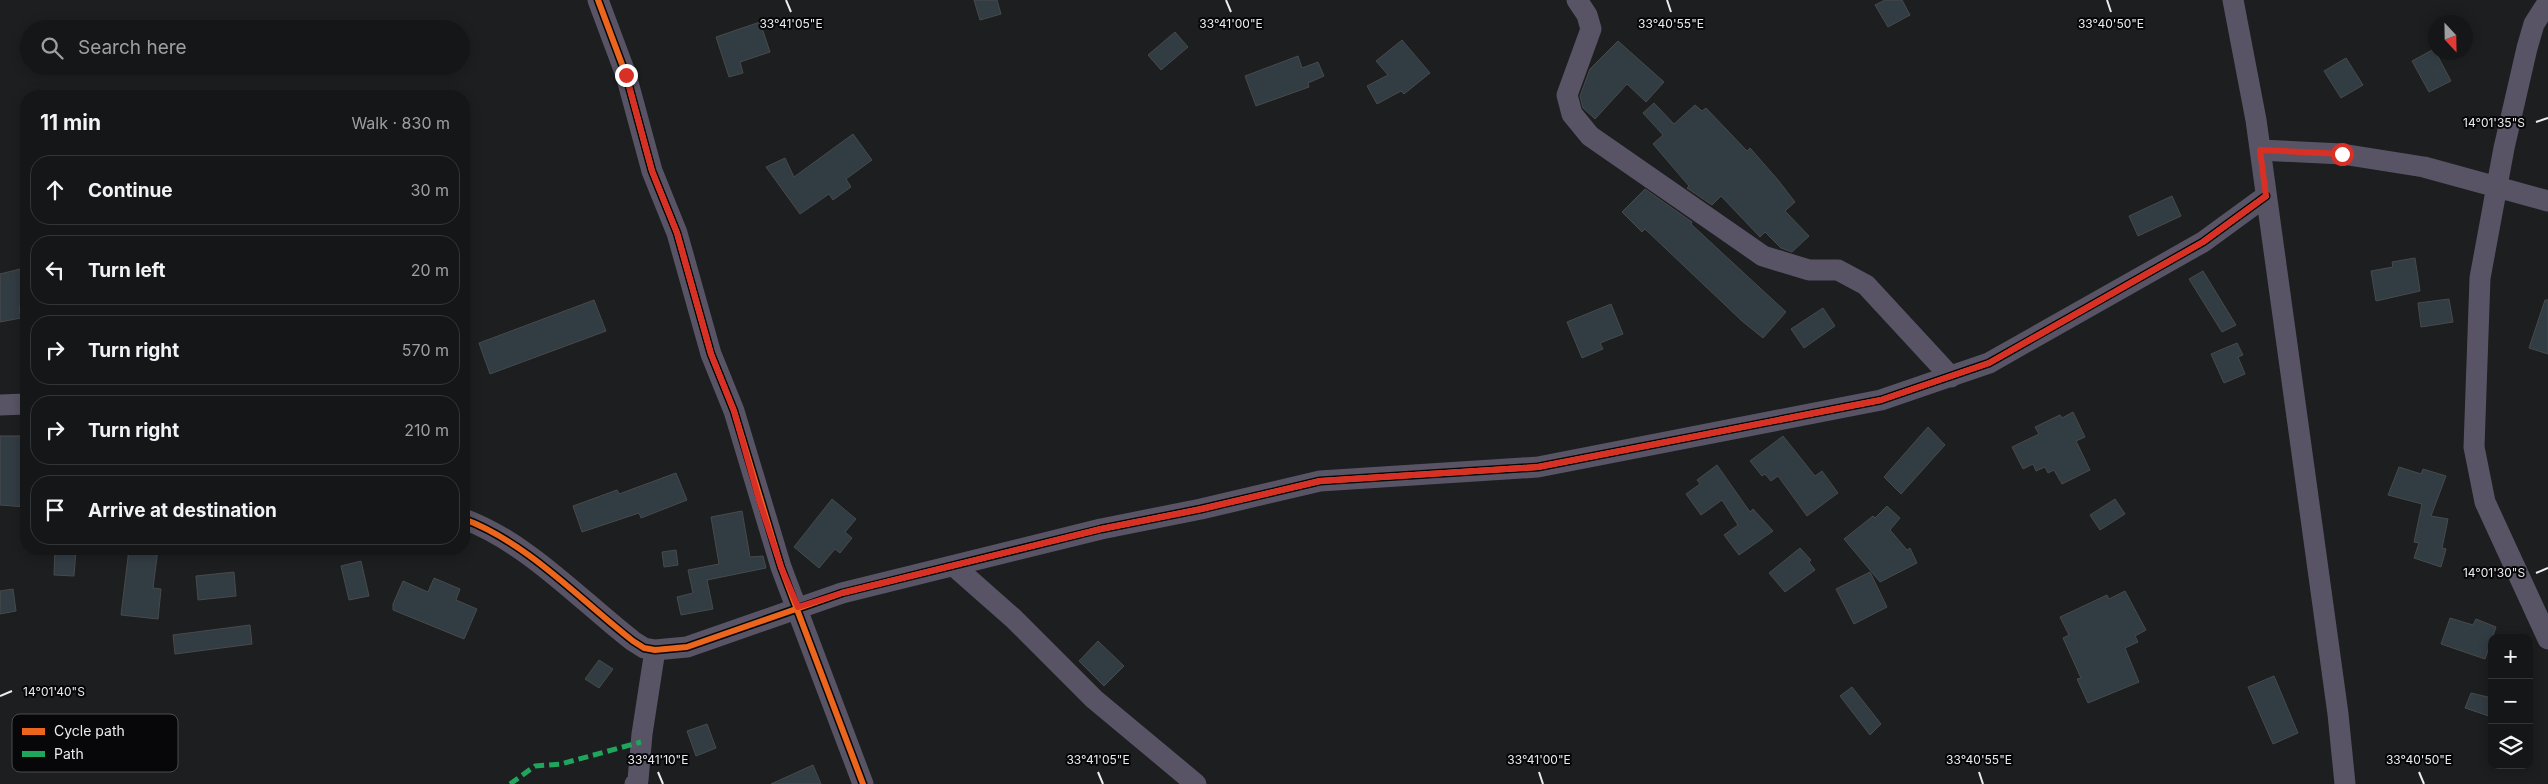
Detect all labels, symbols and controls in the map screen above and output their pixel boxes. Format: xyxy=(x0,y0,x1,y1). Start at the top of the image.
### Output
north arrow xyxy=(2428,15,2473,60)
text: 33°41'05"E xyxy=(759,16,823,31)
text: 33°41'00"E xyxy=(1199,16,1263,31)
text: 33°40'55"E xyxy=(1638,16,1704,31)
text: 33°40'50"E xyxy=(2078,16,2144,31)
search box xyxy=(20,20,470,75)
icon: search xyxy=(38,34,66,62)
text: Search here xyxy=(78,36,187,59)
route end xyxy=(615,64,638,87)
text: 11 min xyxy=(40,110,101,135)
text: Walk · 830 m xyxy=(351,113,450,133)
text: 14°01'35"S xyxy=(2463,115,2525,130)
route start xyxy=(2331,143,2354,166)
icon: ahead xyxy=(41,176,69,204)
text: Continue xyxy=(88,179,173,202)
text: 30 m xyxy=(411,180,449,200)
icon: left xyxy=(41,256,69,284)
text: Turn left xyxy=(88,259,166,282)
text: 20 m xyxy=(411,260,449,280)
icon: right xyxy=(41,336,69,364)
text: Turn right xyxy=(88,339,179,362)
text: 570 m xyxy=(402,340,449,360)
icon: right xyxy=(41,416,69,444)
text: Turn right xyxy=(88,419,179,442)
text: 210 m xyxy=(404,420,449,440)
icon: arrive xyxy=(41,496,69,524)
text: Arrive at destination xyxy=(88,499,277,522)
text: 14°01'30"S xyxy=(2463,565,2525,580)
map controls xyxy=(2488,634,2533,769)
button: + xyxy=(2488,634,2533,679)
button: − xyxy=(2488,679,2533,724)
text: 14°01'40"S xyxy=(23,684,85,699)
legend xyxy=(12,714,178,772)
text: Cycle path xyxy=(54,722,125,739)
button: layers xyxy=(2488,724,2533,769)
text: Path xyxy=(54,745,84,762)
text: 33°41'10"E xyxy=(628,752,688,767)
text: 33°41'05"E xyxy=(1066,752,1130,767)
text: 33°41'00"E xyxy=(1507,752,1571,767)
text: 33°40'55"E xyxy=(1946,752,2012,767)
text: 33°40'50"E xyxy=(2386,752,2452,767)

